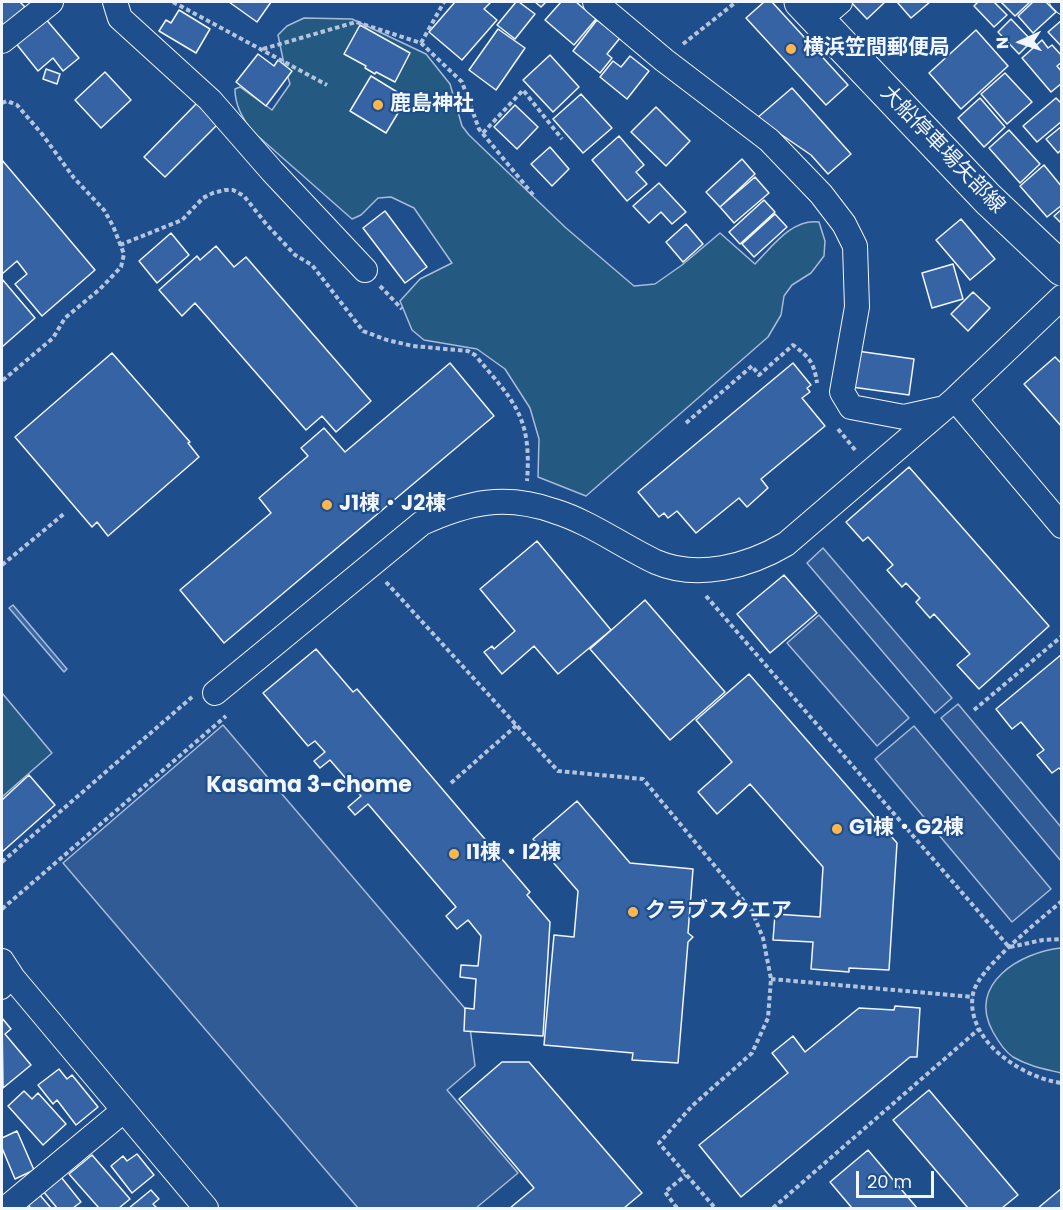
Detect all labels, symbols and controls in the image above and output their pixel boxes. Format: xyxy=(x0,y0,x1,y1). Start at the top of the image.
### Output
north arrow xyxy=(991,12,1051,72)
place label: 横浜笠間郵便局 xyxy=(803,36,950,62)
text: N xyxy=(991,36,1014,50)
marker: 横浜笠間郵便局 xyxy=(784,42,798,56)
street label: 大船停車場矢部線 xyxy=(875,81,1009,219)
place label: 鹿島神社 xyxy=(390,92,474,118)
marker: 鹿島神社 xyxy=(371,98,385,112)
place label: J1棟・J2棟 xyxy=(339,492,446,518)
marker: J1棟・J2棟 xyxy=(320,498,334,512)
district label: Kasama 3-chome xyxy=(206,773,412,799)
place label: G1棟・G2棟 xyxy=(849,816,964,842)
marker: G1棟・G2棟 xyxy=(830,822,844,836)
place label: I1棟・I2棟 xyxy=(466,841,561,867)
marker: I1棟・I2棟 xyxy=(447,847,461,861)
place label: クラブスクエア xyxy=(645,899,792,925)
marker: クラブスクエア xyxy=(626,905,640,919)
scale bar xyxy=(859,1159,937,1197)
text: 20 m xyxy=(867,1169,912,1194)

